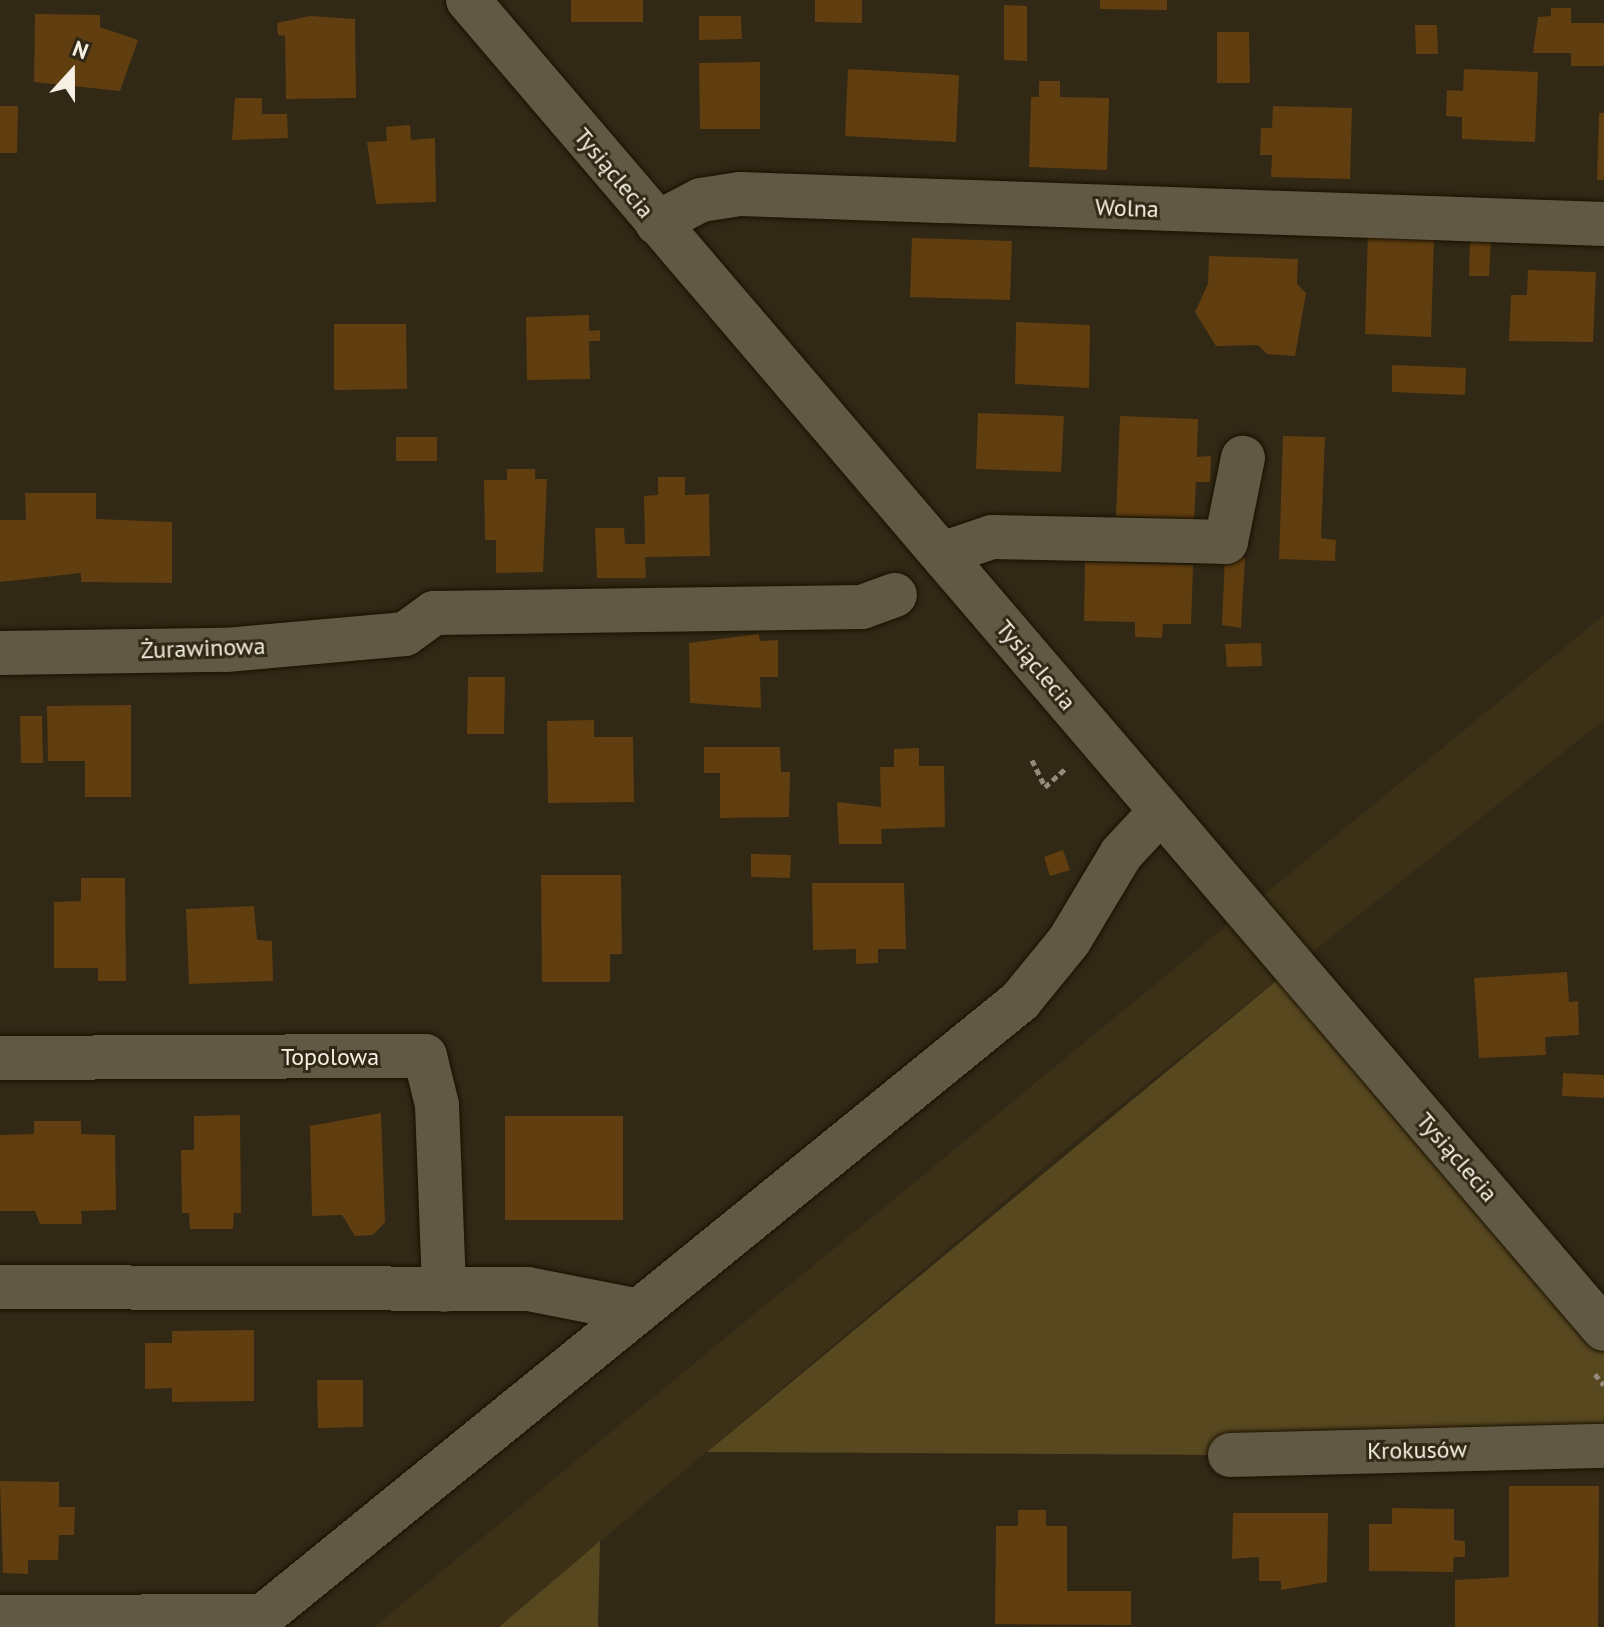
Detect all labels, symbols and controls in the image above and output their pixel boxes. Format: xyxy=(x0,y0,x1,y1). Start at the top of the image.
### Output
north arrow xyxy=(32,32,112,112)
text: N xyxy=(69,34,92,65)
street label: Tysiąclecia xyxy=(568,122,660,224)
street label: Wolna xyxy=(1095,192,1159,224)
street label: Tysiąclecia xyxy=(990,614,1082,716)
street label: Żurawinowa xyxy=(140,631,266,665)
street label: Topolowa xyxy=(281,1043,379,1071)
street label: Tysiąclecia xyxy=(1410,1106,1504,1208)
street label: Krokusów xyxy=(1367,1435,1467,1465)

